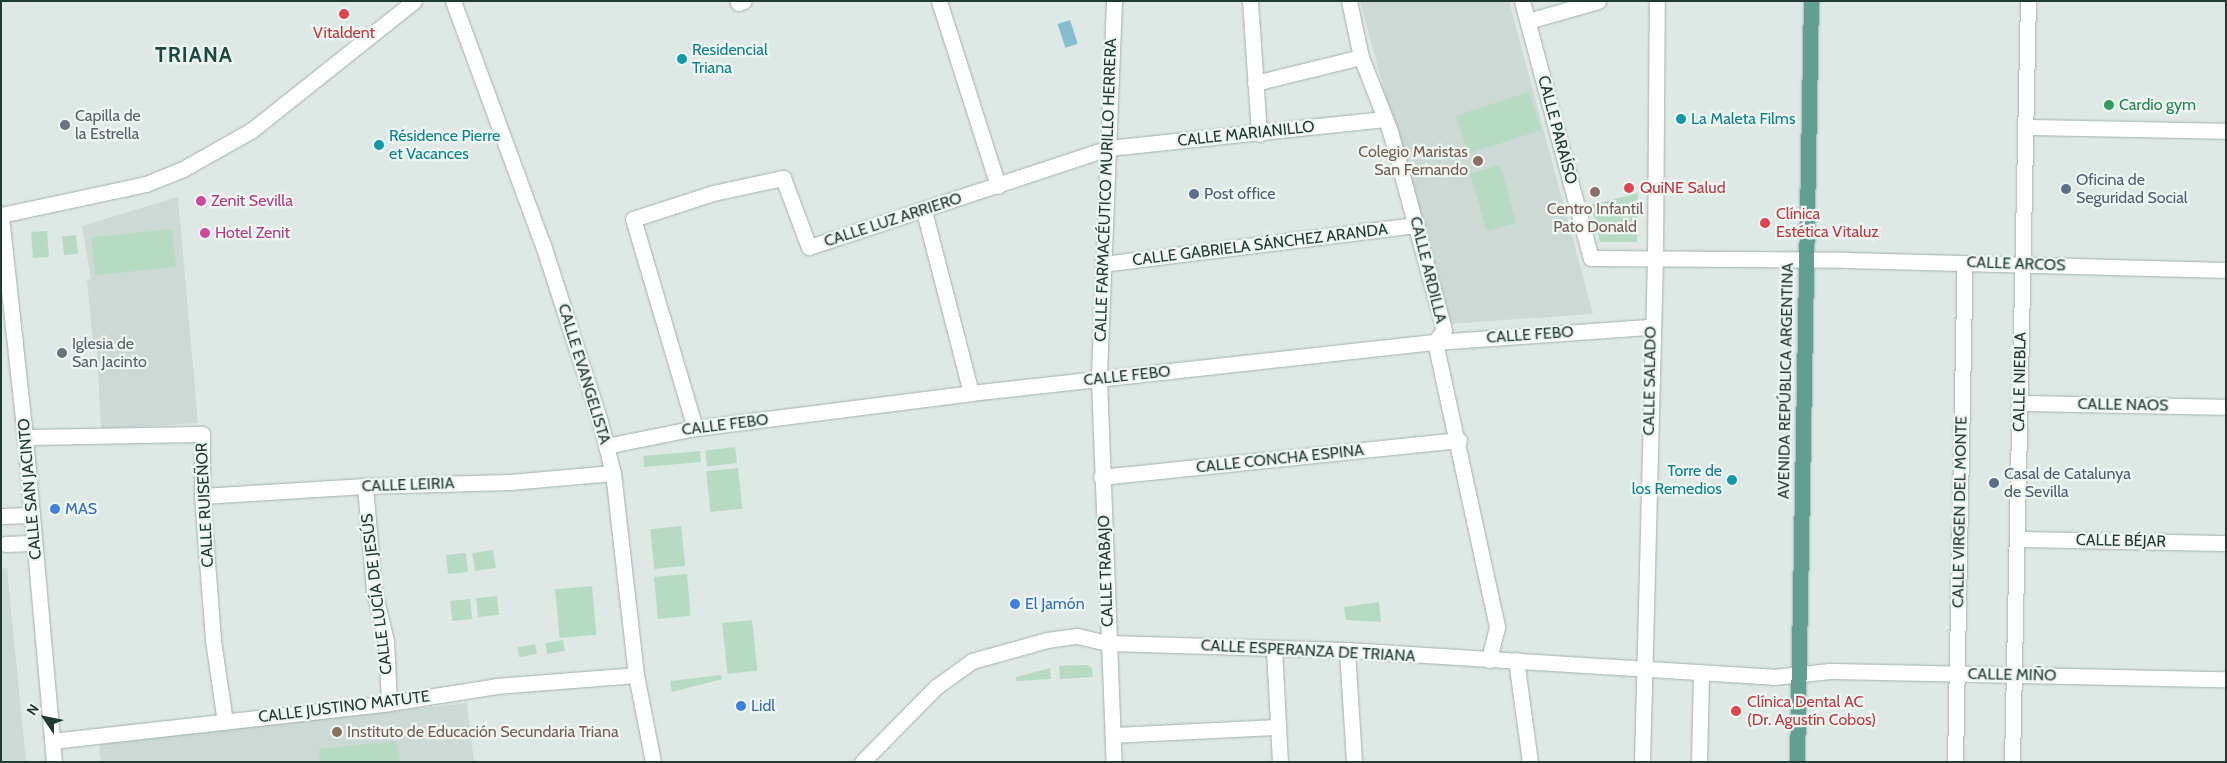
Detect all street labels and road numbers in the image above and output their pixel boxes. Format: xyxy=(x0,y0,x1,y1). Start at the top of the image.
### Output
street label: CALLE FARMACÉUTICO MURILLO HERRERA xyxy=(1091,38,1121,342)
street label: CALLE PARAÍSO xyxy=(1533,74,1581,186)
street label: CALLE MARIANILLO xyxy=(1176,117,1316,151)
street label: CALLE LUZ ARRIERO xyxy=(822,189,964,251)
street label: CALLE ARDILLA xyxy=(1405,215,1451,325)
street label: CALLE GABRIELA SÁNCHEZ ARANDA xyxy=(1131,220,1389,270)
street label: CALLE ARCOS xyxy=(1966,253,2066,275)
street label: AVENIDA REPÚBLICA ARGENTINA xyxy=(1774,263,1798,499)
street label: CALLE EVANGELISTA xyxy=(554,302,614,446)
street label: CALLE FEBO xyxy=(1486,322,1574,348)
street label: CALLE SALADO xyxy=(1639,326,1661,436)
street label: CALLE NIEBLA xyxy=(2010,332,2030,432)
street label: CALLE FEBO xyxy=(1083,362,1171,390)
street label: CALLE NAOS xyxy=(2077,395,2169,415)
street label: CALLE FEBO xyxy=(680,410,770,440)
street label: CALLE VIRGEN DEL MONTE xyxy=(1949,416,1971,608)
street label: CALLE SAN JACINTO xyxy=(14,418,46,560)
street label: CALLE CONCHA ESPINA xyxy=(1195,441,1365,477)
street label: CALLE RUISEÑOR xyxy=(192,442,218,568)
street label: CALLE LEIRIA xyxy=(361,474,455,496)
street label: CALLE LUCÍA DE JESÚS xyxy=(358,512,396,676)
street label: CALLE TRABAJO xyxy=(1094,515,1118,627)
street label: CALLE BÉJAR xyxy=(2076,531,2166,551)
street label: CALLE ESPERANZA DE TRIANA xyxy=(1200,636,1416,666)
street label: CALLE MIÑO xyxy=(1967,665,2057,685)
street label: CALLE JUSTINO MATUTE xyxy=(257,687,431,727)

